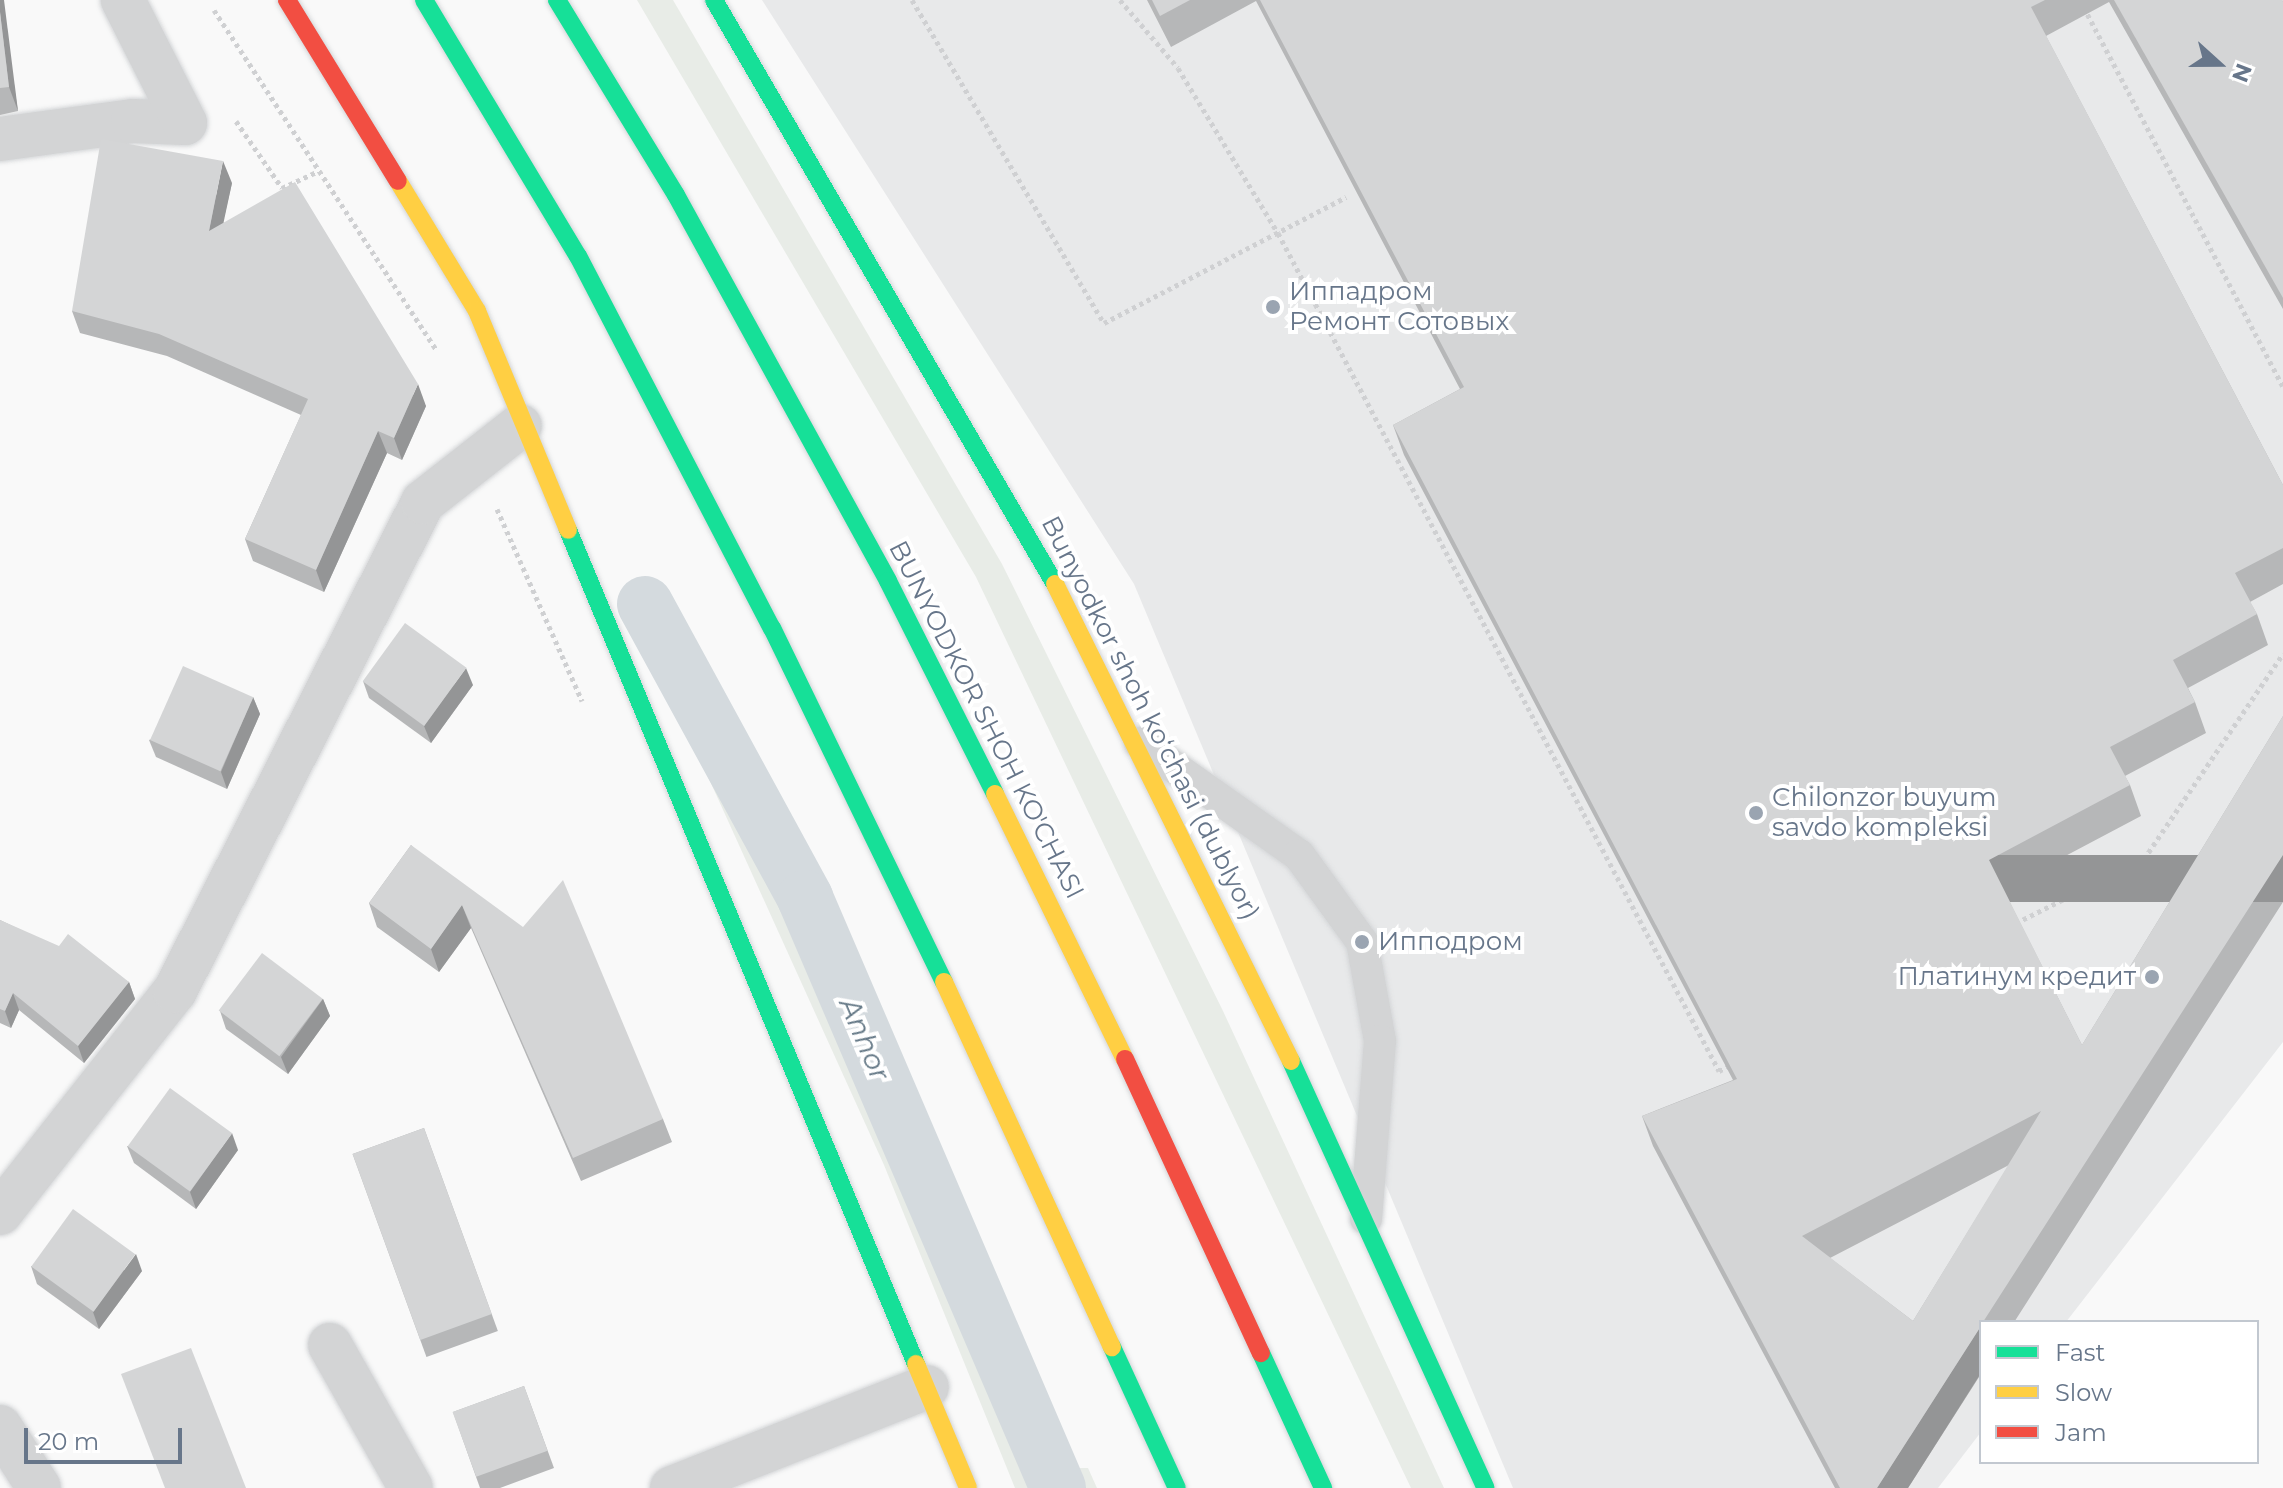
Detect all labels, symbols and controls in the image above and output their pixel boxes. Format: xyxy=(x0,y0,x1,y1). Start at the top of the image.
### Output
north arrow xyxy=(2179,24,2259,104)
text: N xyxy=(2226,60,2258,86)
place label: Иппадром Ремонт Сотовых xyxy=(1289,276,1509,338)
marker: Иппадром Ремонт Сотовых xyxy=(1264,298,1282,316)
street label: Bunyodkor shoh koʻchasi (dublyor) xyxy=(1034,511,1266,925)
street label: BUNYODKOR SHOH KO'CHASI xyxy=(882,536,1090,904)
place label: Chilonzor buyum savdo kompleksi xyxy=(1772,782,1997,844)
marker: Chilonzor buyum savdo kompleksi xyxy=(1747,804,1765,822)
place label: Ипподром xyxy=(1378,926,1523,958)
marker: Ипподром xyxy=(1353,933,1371,951)
place label: Платинум кредит xyxy=(1898,961,2136,993)
marker: Платинум кредит xyxy=(2143,968,2161,986)
water label: Anhor xyxy=(833,993,897,1085)
legend xyxy=(1979,1320,2259,1464)
text: Fast xyxy=(2055,1338,2105,1367)
text: Slow xyxy=(2055,1378,2112,1407)
scale bar xyxy=(28,1412,186,1462)
text: Jam xyxy=(2055,1418,2107,1447)
text: 20 m xyxy=(38,1427,99,1456)

